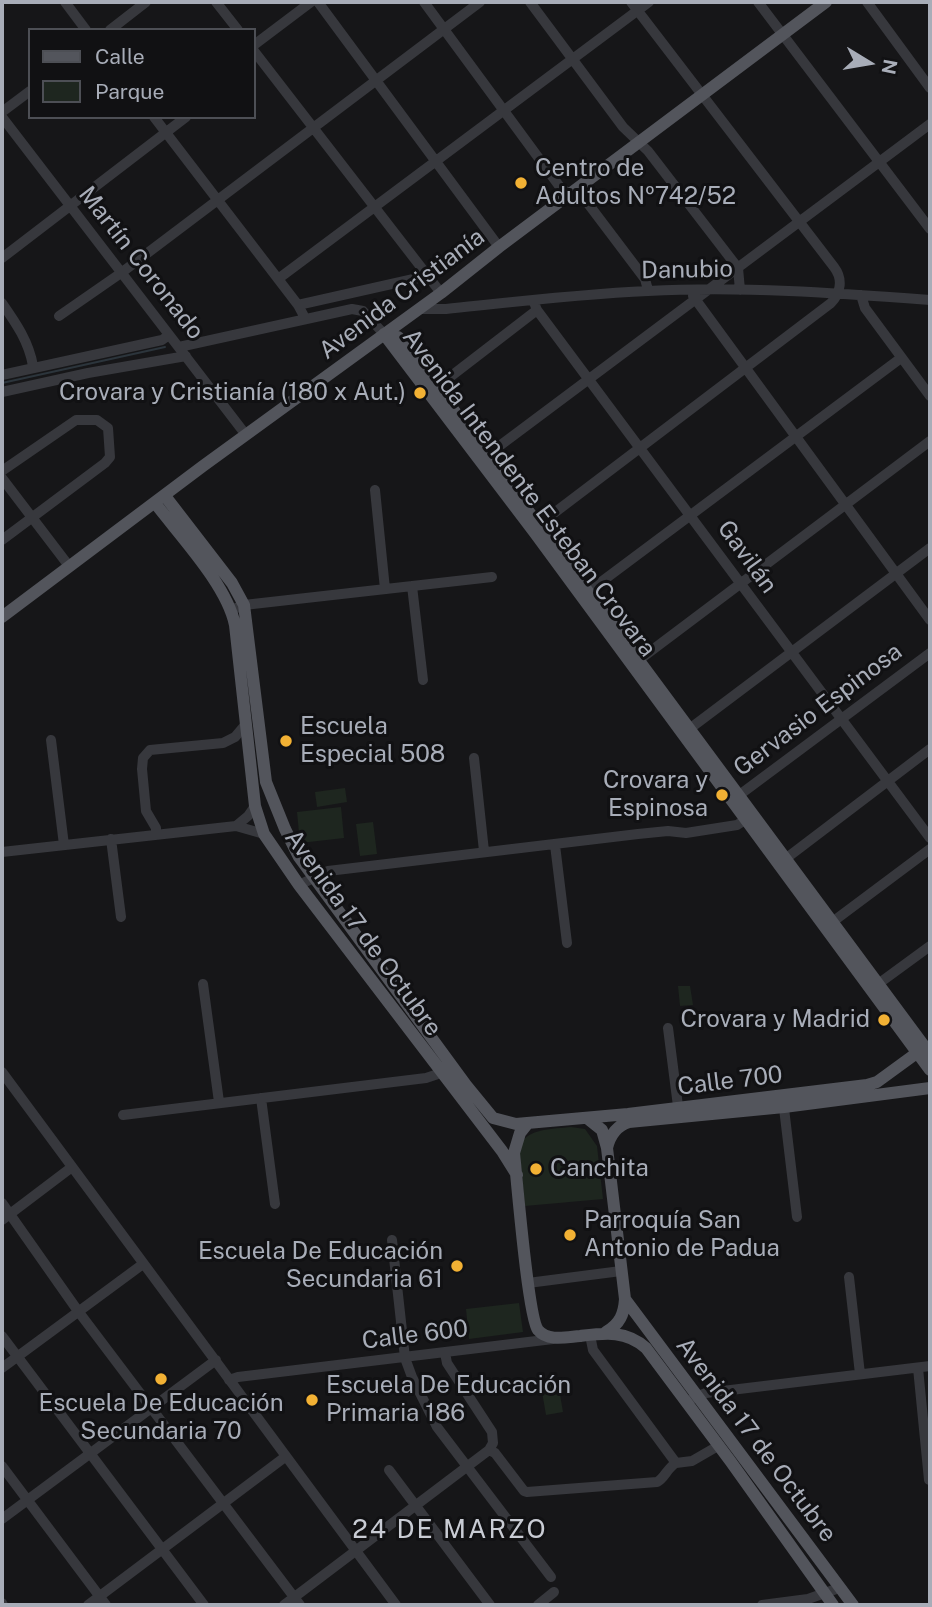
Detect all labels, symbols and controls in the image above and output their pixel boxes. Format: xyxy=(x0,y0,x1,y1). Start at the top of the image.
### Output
legend xyxy=(28,28,256,119)
north arrow xyxy=(834,28,904,98)
text: Calle xyxy=(95,44,145,69)
text: N xyxy=(877,58,902,76)
text: Parque xyxy=(95,79,164,104)
place label: Centro de Adultos Nº742/52 xyxy=(535,155,736,211)
marker: Centro de Adultos Nº742/52 xyxy=(513,175,529,191)
street label: Martín Coronado xyxy=(72,181,210,345)
street label: Avenida Cristianía xyxy=(314,222,490,366)
street label: Danubio xyxy=(641,255,733,285)
street label: Avenida Intendente Esteban Crovara xyxy=(396,323,662,663)
place label: Crovara y Cristianía (180 x Aut.) xyxy=(59,379,406,407)
marker: Crovara y Cristianía (180 x Aut.) xyxy=(412,385,428,401)
street label: Gavilán xyxy=(711,515,783,599)
street label: Gervasio Espinosa xyxy=(728,637,908,783)
place label: Escuela Especial 508 xyxy=(300,713,445,769)
marker: Escuela Especial 508 xyxy=(278,733,294,749)
place label: Crovara y Espinosa xyxy=(603,767,708,823)
marker: Crovara y Espinosa xyxy=(714,787,730,803)
street label: Avenida 17 de Octubre xyxy=(278,824,448,1042)
place label: Crovara y Madrid xyxy=(681,1006,870,1034)
marker: Crovara y Madrid xyxy=(876,1012,892,1028)
street label: Calle 700 xyxy=(676,1060,784,1102)
place label: Canchita xyxy=(550,1155,649,1183)
marker: Canchita xyxy=(528,1161,544,1177)
place label: Parroquía San Antonio de Padua xyxy=(584,1207,780,1263)
marker: Parroquía San Antonio de Padua xyxy=(562,1227,578,1243)
place label: Escuela De Educación Secundaria 61 xyxy=(198,1238,443,1294)
marker: Escuela De Educación Secundaria 61 xyxy=(449,1258,465,1274)
street label: Calle 600 xyxy=(360,1314,470,1356)
street label: Avenida 17 de Octubre xyxy=(670,1332,842,1548)
marker: Escuela De Educación Secundaria 70 xyxy=(153,1371,169,1387)
place label: Escuela De Educación Primaria 186 xyxy=(326,1372,571,1428)
place label: Escuela De Educación Secundaria 70 xyxy=(38,1390,284,1446)
marker: Escuela De Educación Primaria 186 xyxy=(304,1392,320,1408)
district label: 24 DE MARZO xyxy=(354,1514,546,1546)

